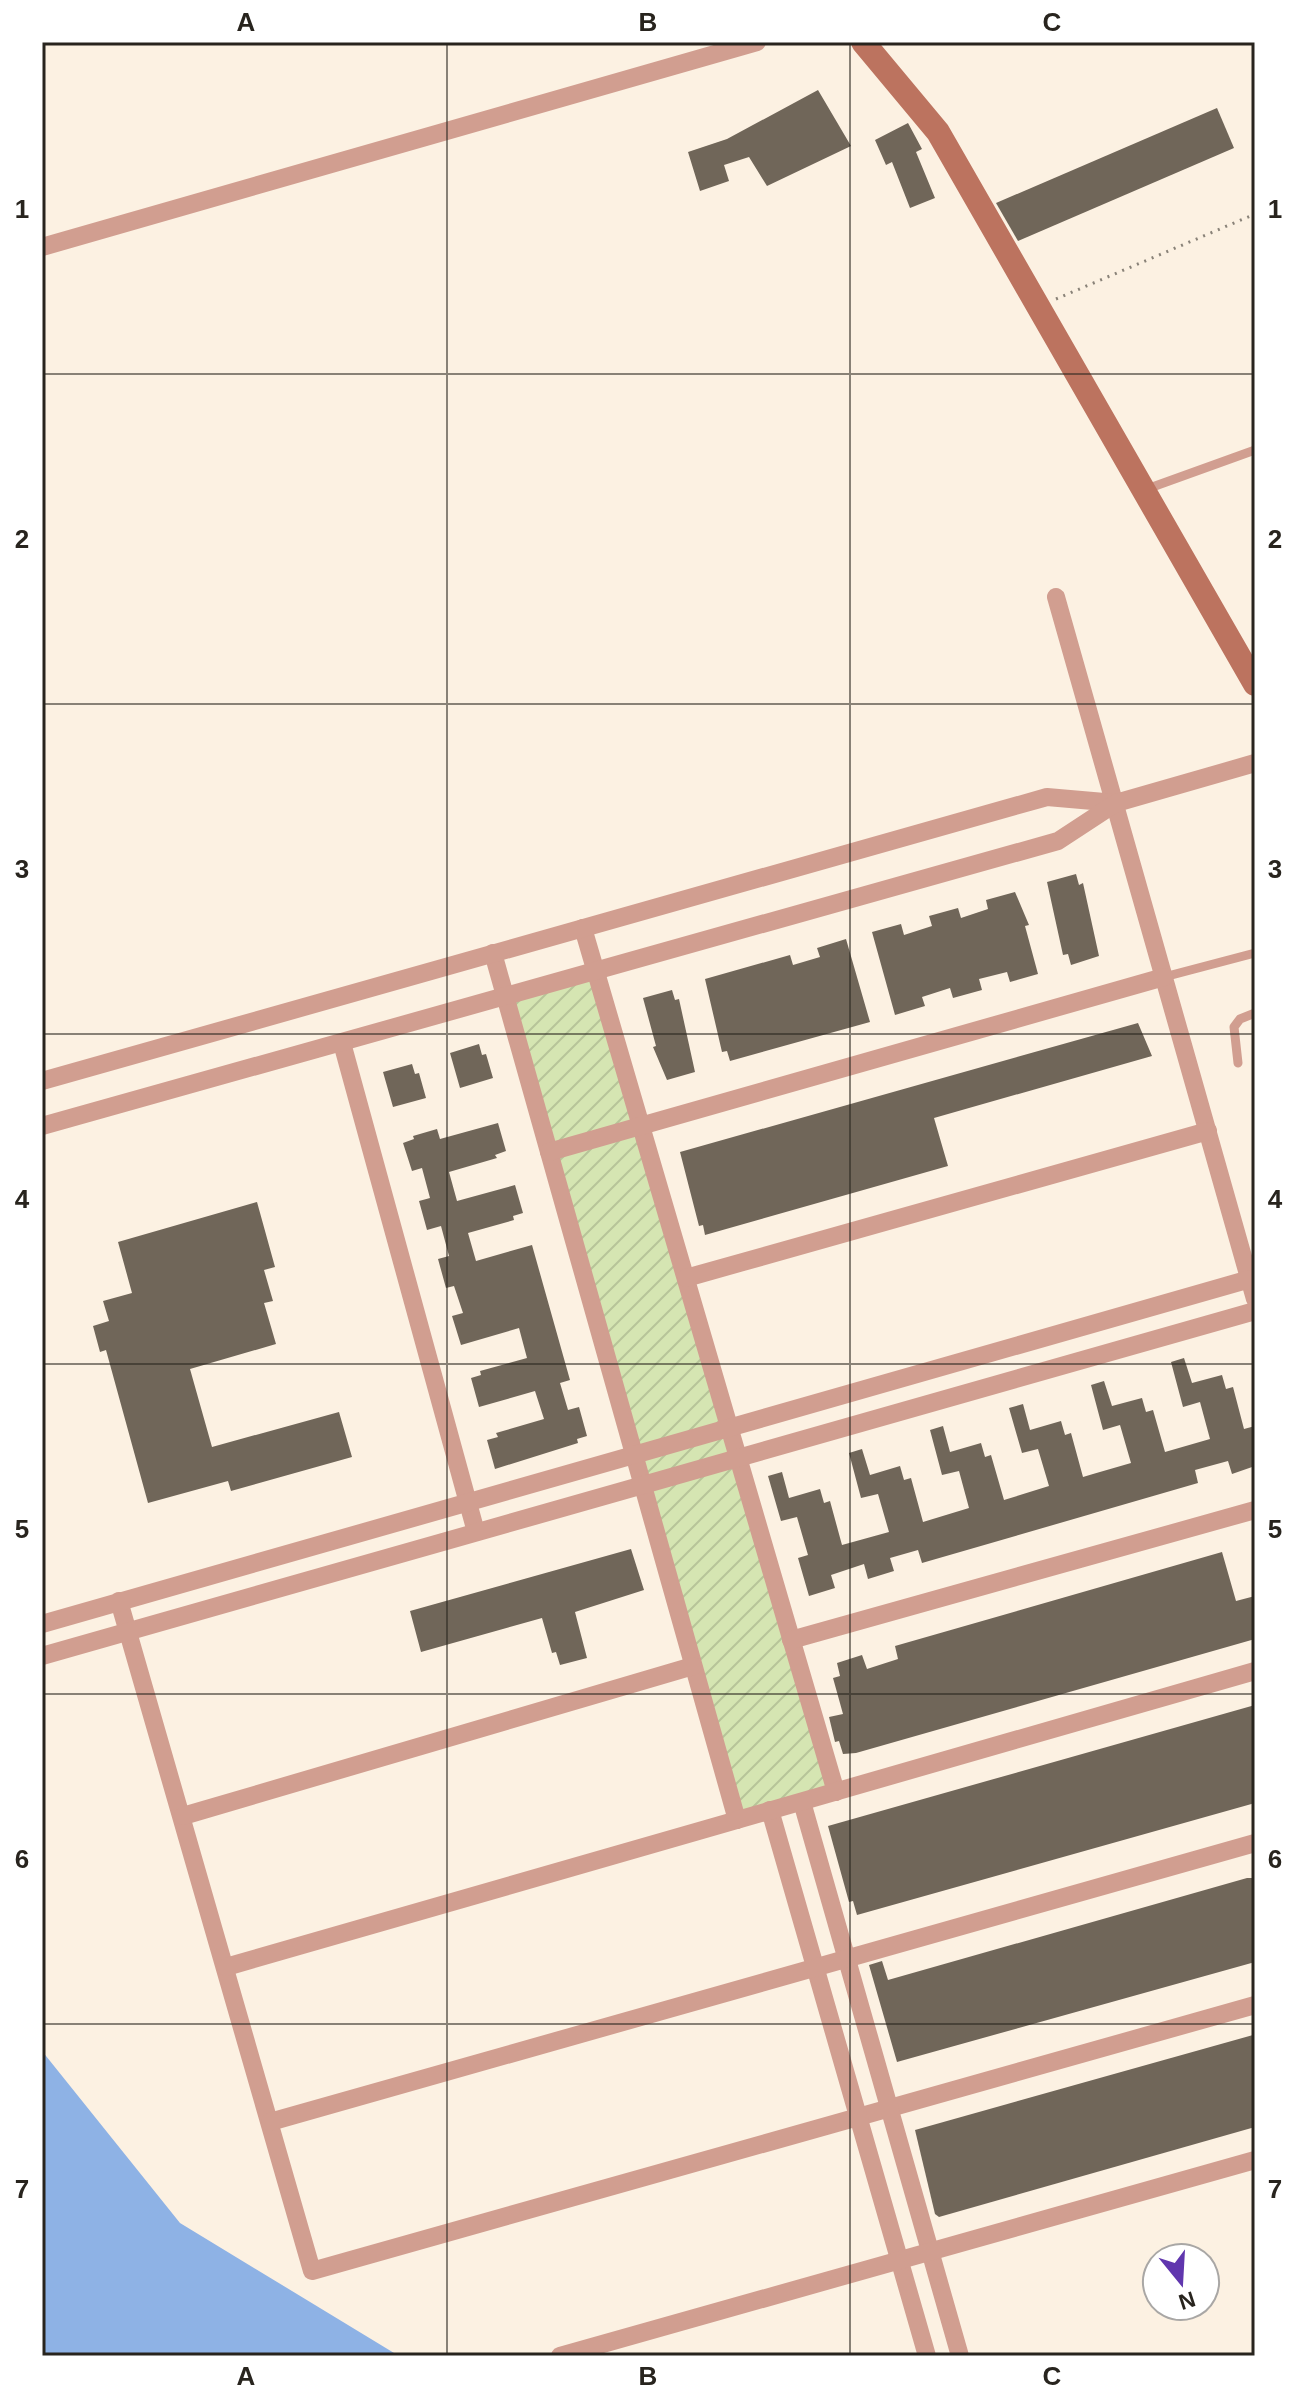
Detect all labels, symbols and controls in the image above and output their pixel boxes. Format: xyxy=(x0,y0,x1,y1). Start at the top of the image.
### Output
text: A xyxy=(237,7,256,37)
text: B xyxy=(639,7,657,37)
text: C xyxy=(1043,7,1062,37)
text: 1 xyxy=(15,194,29,224)
text: 1 xyxy=(1268,194,1282,224)
text: 2 xyxy=(15,524,29,554)
text: 2 xyxy=(1268,524,1282,554)
text: 3 xyxy=(15,854,29,884)
text: 3 xyxy=(1268,854,1282,884)
text: 4 xyxy=(15,1184,30,1214)
text: 4 xyxy=(1268,1184,1283,1214)
text: 5 xyxy=(15,1514,29,1544)
text: 5 xyxy=(1268,1514,1282,1544)
text: 6 xyxy=(15,1844,29,1874)
text: 6 xyxy=(1268,1844,1282,1874)
text: 7 xyxy=(15,2174,29,2204)
text: 7 xyxy=(1268,2174,1282,2204)
north arrow xyxy=(1141,2242,1221,2322)
text: N xyxy=(1176,2286,1198,2315)
text: A xyxy=(237,2361,256,2391)
text: B xyxy=(639,2361,657,2391)
text: C xyxy=(1043,2361,1062,2391)

